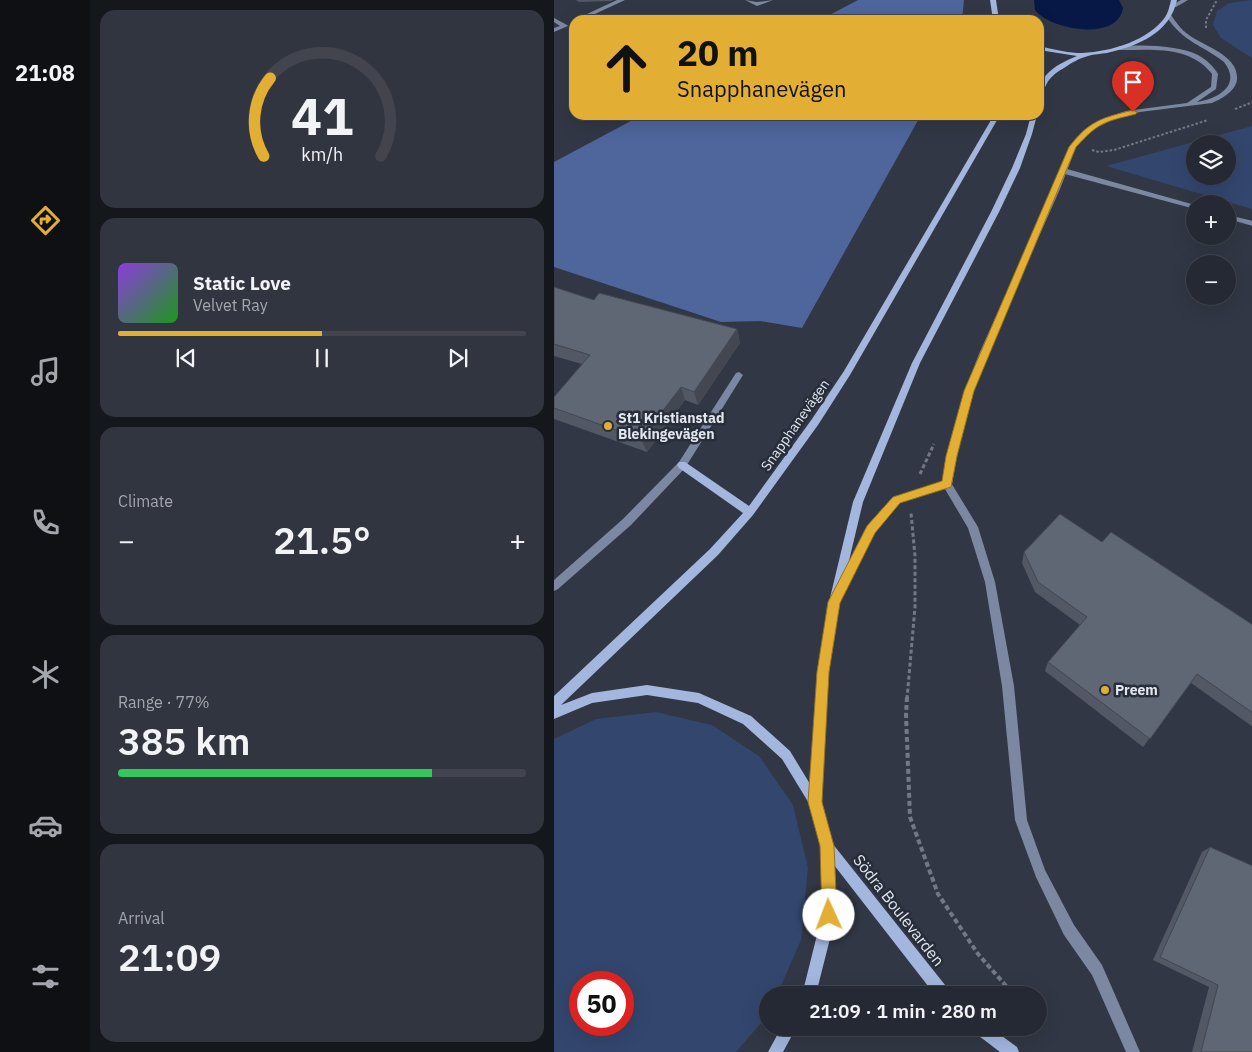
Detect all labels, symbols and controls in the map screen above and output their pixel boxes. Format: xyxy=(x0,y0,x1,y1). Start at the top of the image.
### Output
text: 20 m xyxy=(677,30,759,76)
icon: ahead xyxy=(594,35,659,100)
text: 21:08 xyxy=(15,58,75,87)
pin xyxy=(1112,61,1154,112)
icon: arrive xyxy=(1119,68,1147,96)
text: Snapphanevägen xyxy=(677,74,847,103)
text: 41 xyxy=(291,82,353,149)
map controls xyxy=(1186,135,1236,305)
button: layers xyxy=(1186,135,1236,185)
text: km/h xyxy=(301,143,343,166)
button: + xyxy=(1186,195,1236,245)
icon: directions xyxy=(28,203,63,238)
button: − xyxy=(1186,255,1236,305)
text: Static Love xyxy=(193,271,291,295)
text: Velvet Ray xyxy=(193,295,268,315)
icon: previous xyxy=(172,344,200,372)
icon: pause xyxy=(308,344,336,372)
icon: next xyxy=(444,344,472,372)
icon: music xyxy=(28,354,63,389)
street label: Snapphanevägen xyxy=(757,376,833,474)
place label: St1 Kristianstad Blekingevägen xyxy=(618,409,724,443)
marker: St1 Kristianstad Blekingevägen xyxy=(602,420,614,432)
text: Climate xyxy=(118,491,173,511)
icon: phone xyxy=(28,505,63,540)
text: 21.5° xyxy=(273,515,371,564)
text: − xyxy=(118,522,135,559)
text: + xyxy=(509,522,526,559)
icon: climate xyxy=(28,657,63,692)
place label: Preem xyxy=(1115,681,1158,699)
marker: Preem xyxy=(1099,684,1111,696)
text: Range · 77% xyxy=(118,692,210,712)
text: 385 km xyxy=(118,716,250,765)
icon: car xyxy=(28,808,63,843)
street label: Södra Boulevarden xyxy=(849,850,949,970)
position arrow xyxy=(802,888,854,940)
text: Arrival xyxy=(118,908,165,928)
text: 21:09 xyxy=(118,932,221,981)
icon: filters xyxy=(28,959,63,994)
speed limit sign: 50 xyxy=(569,971,634,1036)
text: 21:09 · 1 min · 280 m xyxy=(809,999,997,1023)

